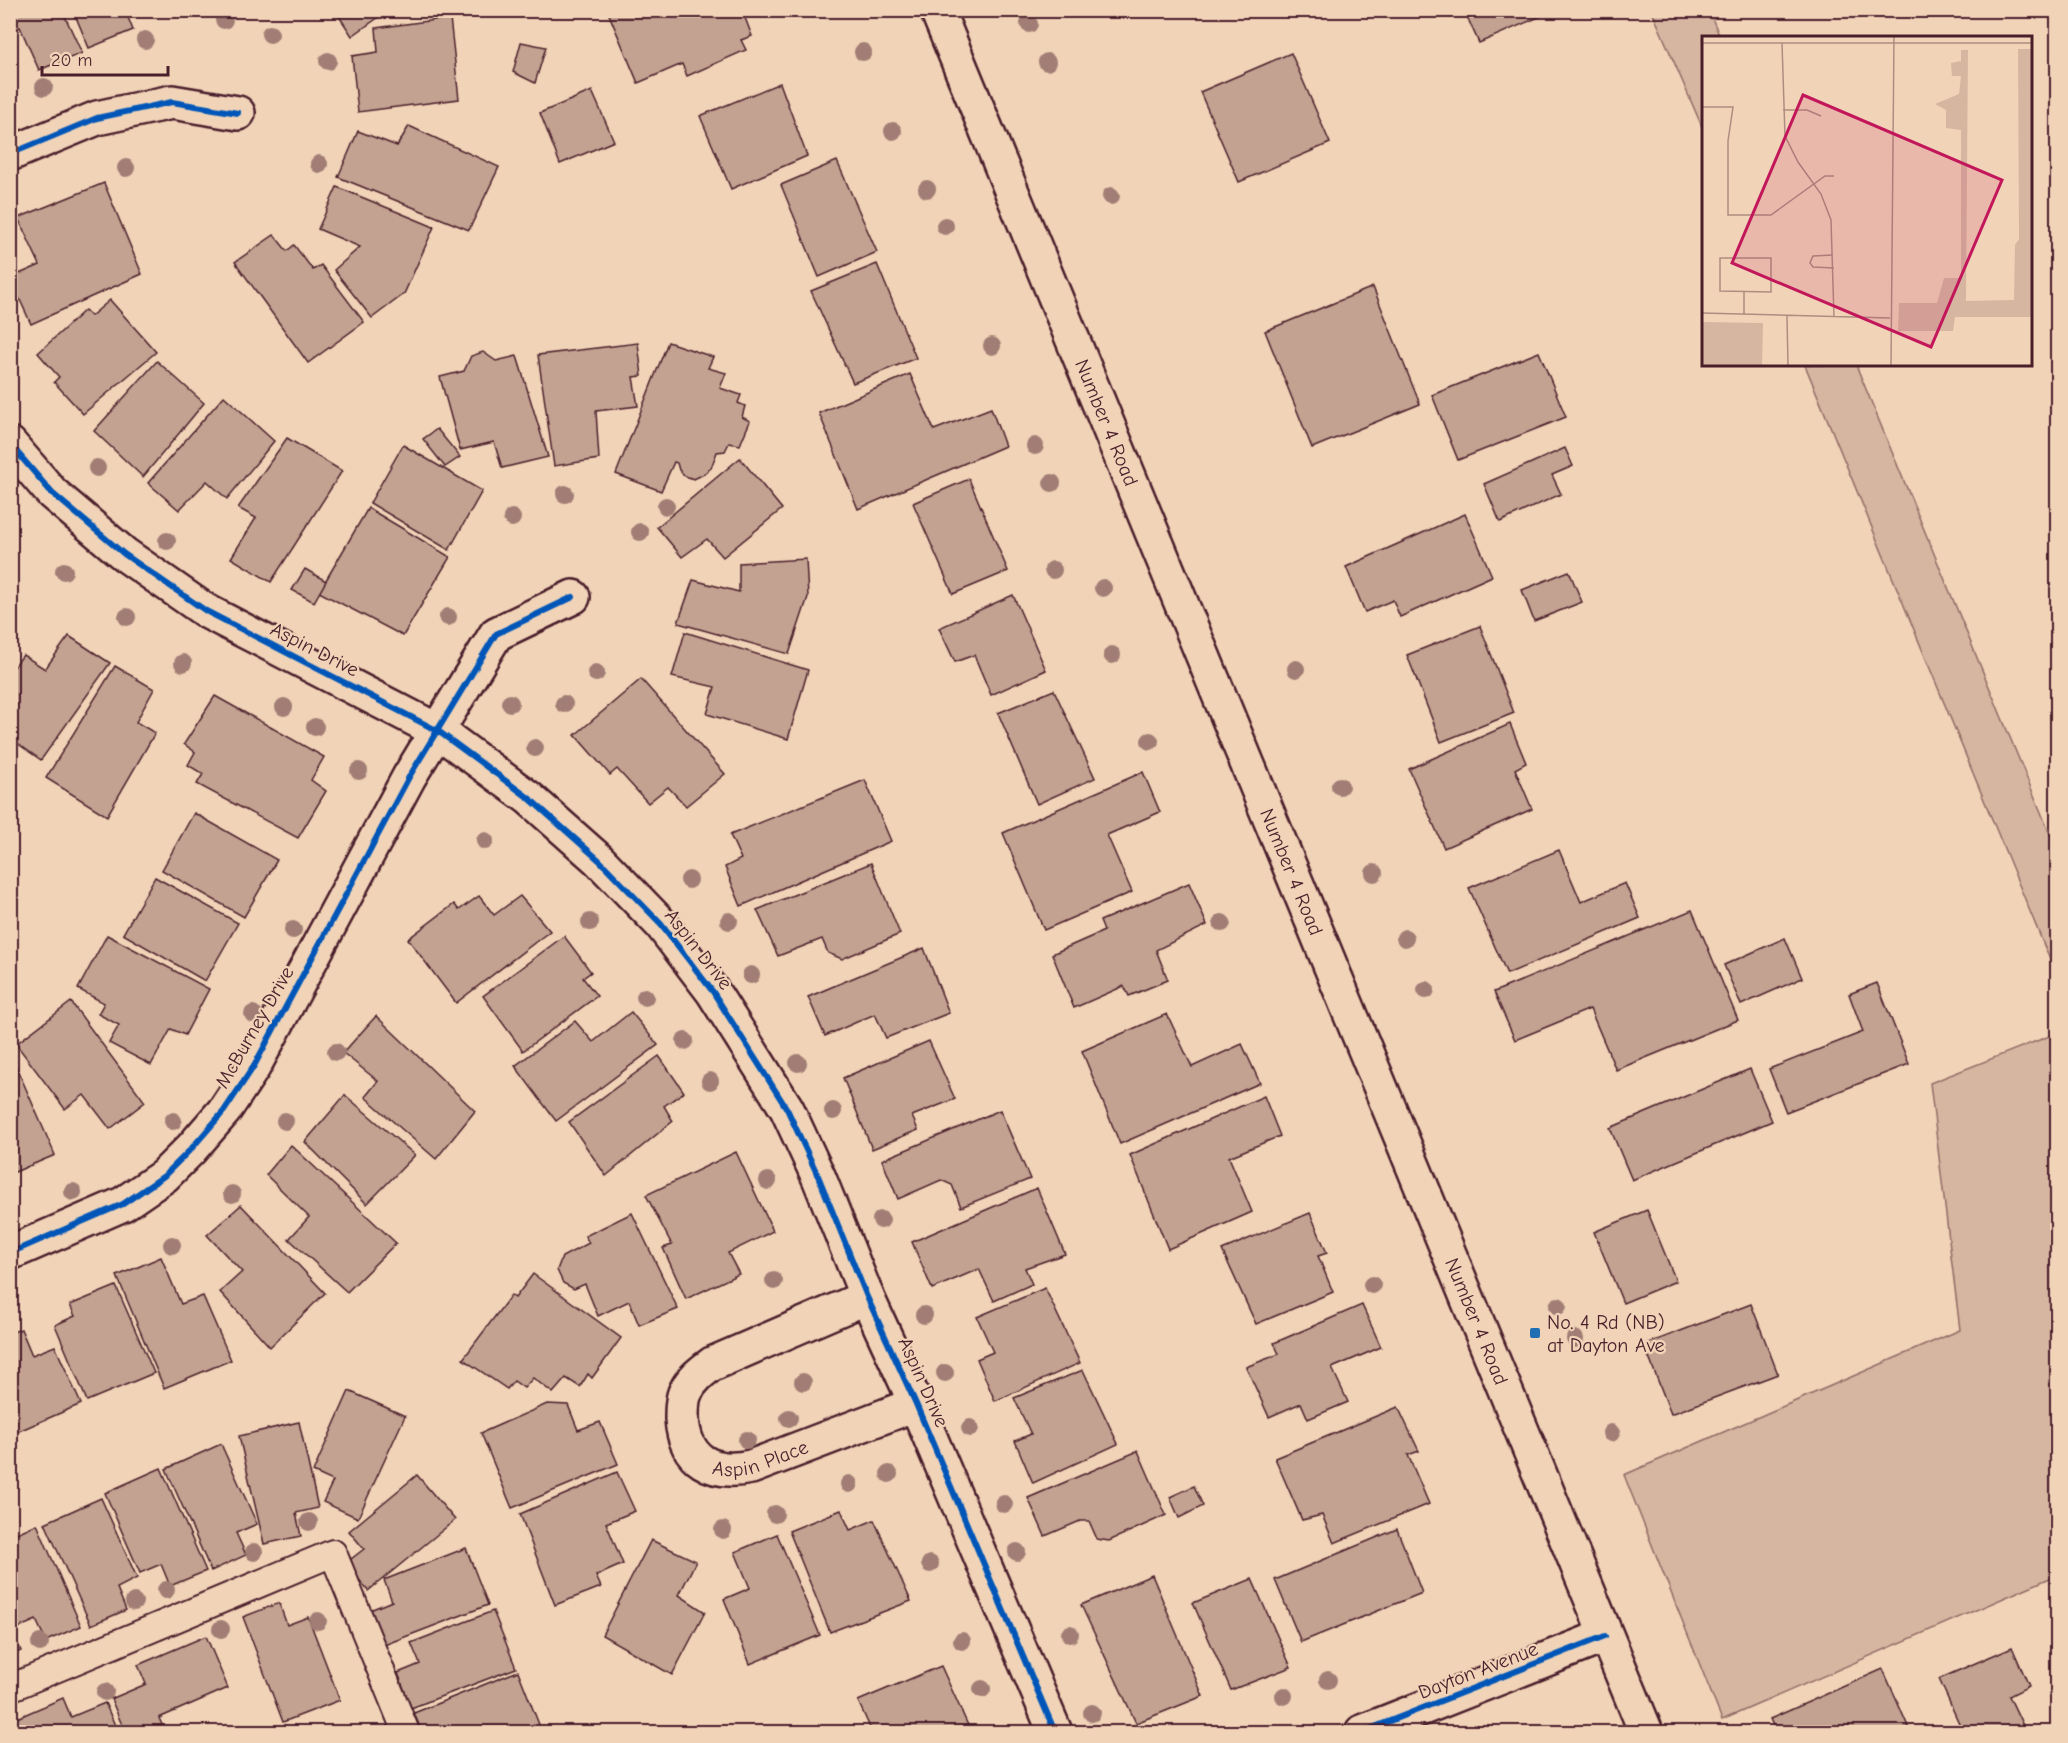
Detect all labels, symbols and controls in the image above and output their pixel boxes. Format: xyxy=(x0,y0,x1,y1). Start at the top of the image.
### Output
inset map xyxy=(1702,36,2032,366)
scale bar xyxy=(42,39,168,77)
text: 20 m xyxy=(51,50,92,71)
street label: Number 4 Road xyxy=(1070,356,1143,489)
street label: Aspin Drive xyxy=(267,617,363,681)
street label: Number 4 Road xyxy=(1255,805,1328,939)
street label: Aspin Drive xyxy=(660,904,737,994)
street label: McBurney Drive xyxy=(210,962,299,1092)
street label: Number 4 Road xyxy=(1440,1255,1513,1388)
place label: No. 4 Rd (NB) at Dayton Ave xyxy=(1547,1311,1665,1357)
marker: No. 4 Rd (NB) at Dayton Ave xyxy=(1528,1326,1542,1340)
street label: Aspin Drive xyxy=(894,1334,954,1431)
street label: Aspin Place xyxy=(711,1435,812,1481)
street label: Dayton Avenue xyxy=(1415,1637,1541,1704)

